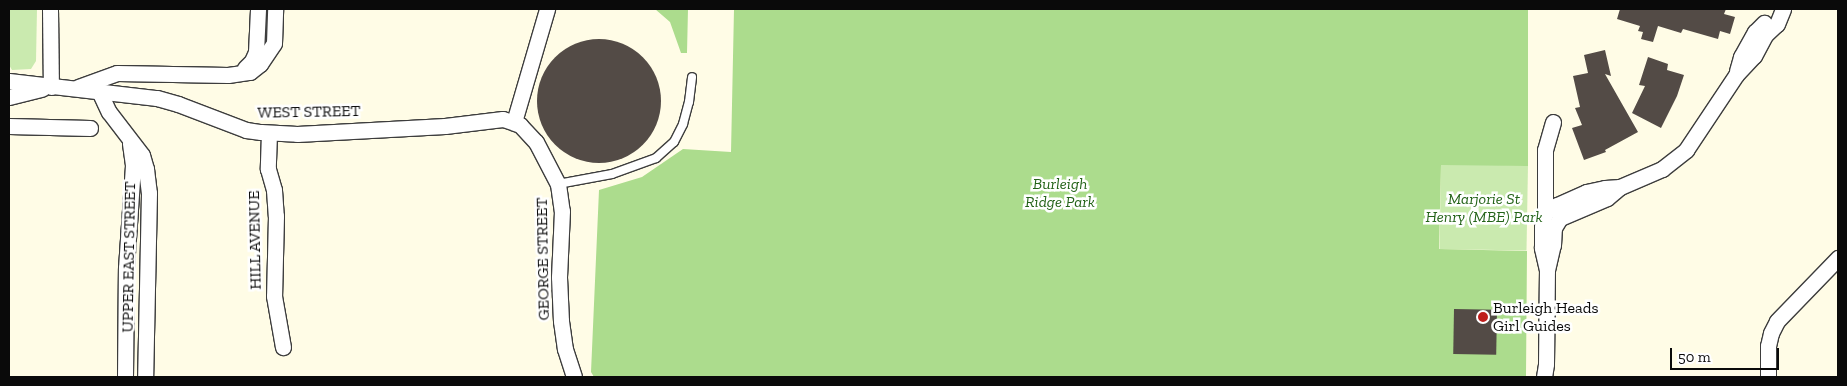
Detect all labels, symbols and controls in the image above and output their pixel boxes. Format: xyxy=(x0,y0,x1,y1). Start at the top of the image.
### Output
street label: WEST STREET xyxy=(257,101,361,123)
park label: Burleigh Ridge Park xyxy=(1025,174,1095,212)
street label: UPPER EAST STREET xyxy=(118,181,140,333)
park label: Marjorie St Henry (MBE) Park xyxy=(1425,189,1543,227)
street label: HILL AVENUE xyxy=(245,190,265,290)
street label: GEORGE STREET xyxy=(532,197,554,321)
place label: Burleigh Heads Girl Guides xyxy=(1493,298,1599,336)
marker: Burleigh Heads Girl Guides xyxy=(1477,311,1489,323)
scale bar xyxy=(1672,338,1781,370)
text: 50 m xyxy=(1678,348,1711,366)

